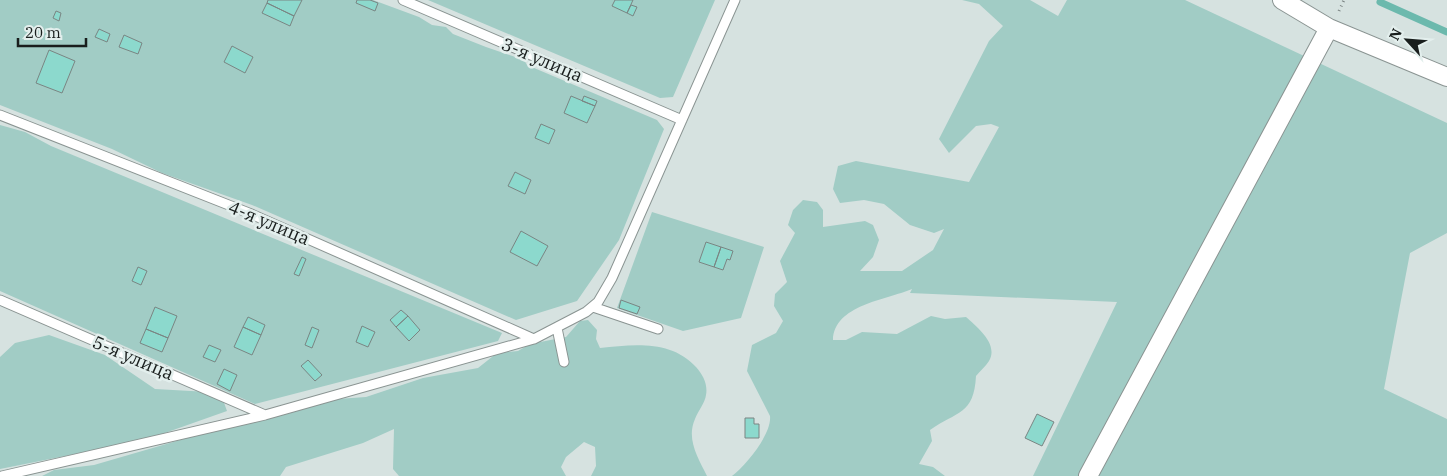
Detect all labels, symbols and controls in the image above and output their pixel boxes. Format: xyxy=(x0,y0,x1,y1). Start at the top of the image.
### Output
scale bar xyxy=(18,15,85,47)
north arrow xyxy=(1382,15,1432,65)
text: 20 m xyxy=(25,23,61,42)
text: N xyxy=(1385,25,1406,43)
street label: 3-я улица xyxy=(498,32,586,87)
street label: 4-я улица xyxy=(225,195,313,250)
street label: 5-я улица xyxy=(89,330,177,385)

